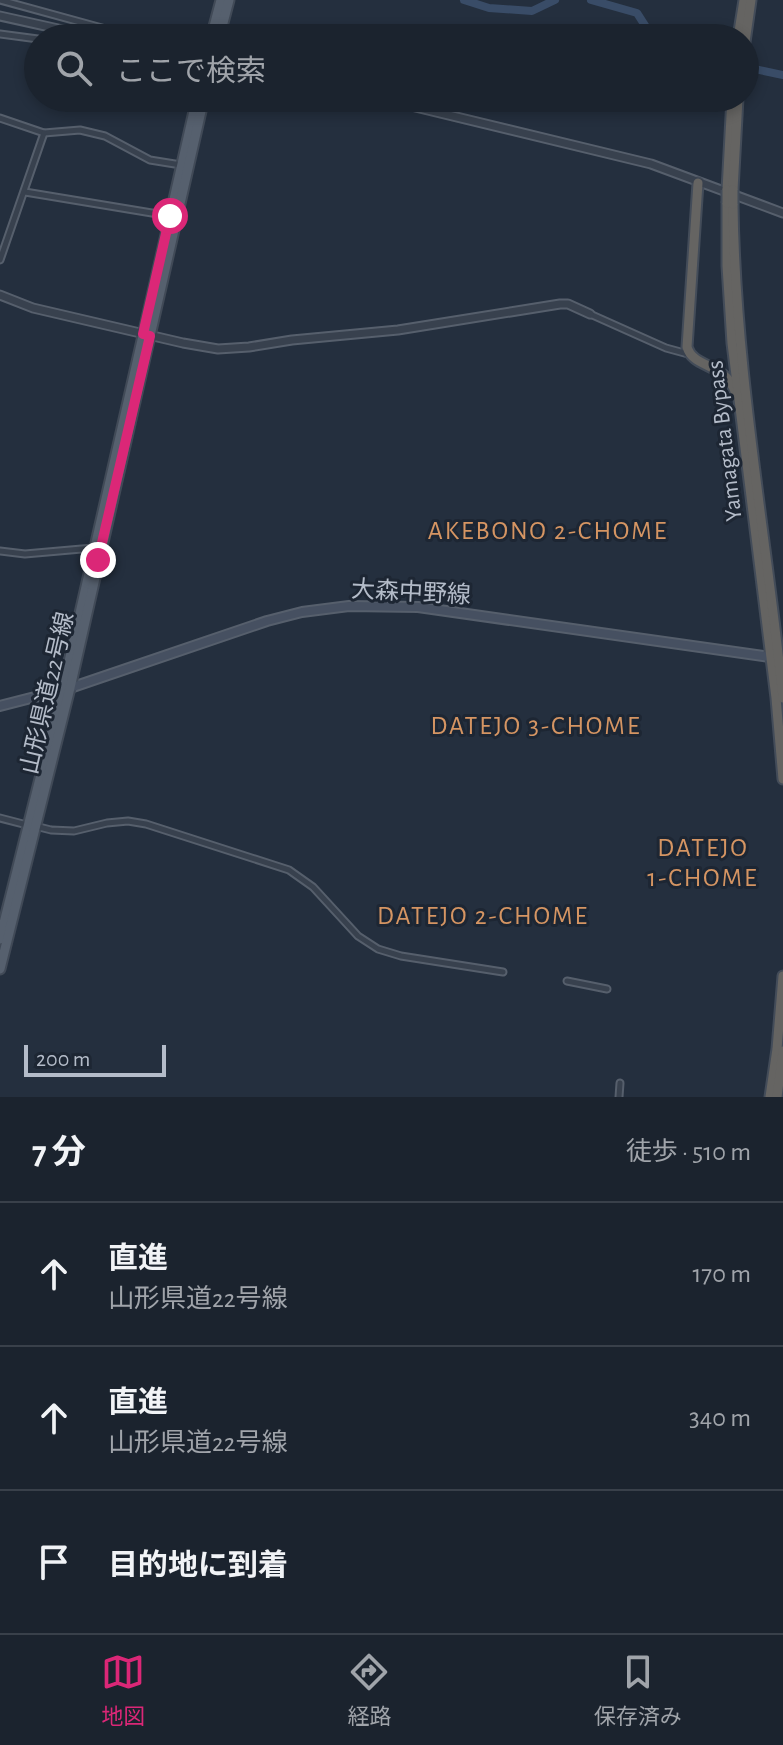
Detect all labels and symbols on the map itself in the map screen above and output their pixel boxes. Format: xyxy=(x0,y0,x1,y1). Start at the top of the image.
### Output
route start xyxy=(152,198,188,234)
street label: Yamagata Bypass xyxy=(703,359,747,523)
district label: AKEBONO 2-CHOME xyxy=(428,518,668,544)
route end xyxy=(80,542,116,578)
street label: 大森中野線 xyxy=(350,576,472,608)
street label: 山形県道22号線 xyxy=(16,609,78,777)
district label: DATEJO 3-CHOME xyxy=(431,713,641,739)
district label: DATEJO 1-CHOME xyxy=(647,835,759,891)
district label: DATEJO 2-CHOME xyxy=(377,903,589,929)
scale bar xyxy=(24,1041,166,1077)

